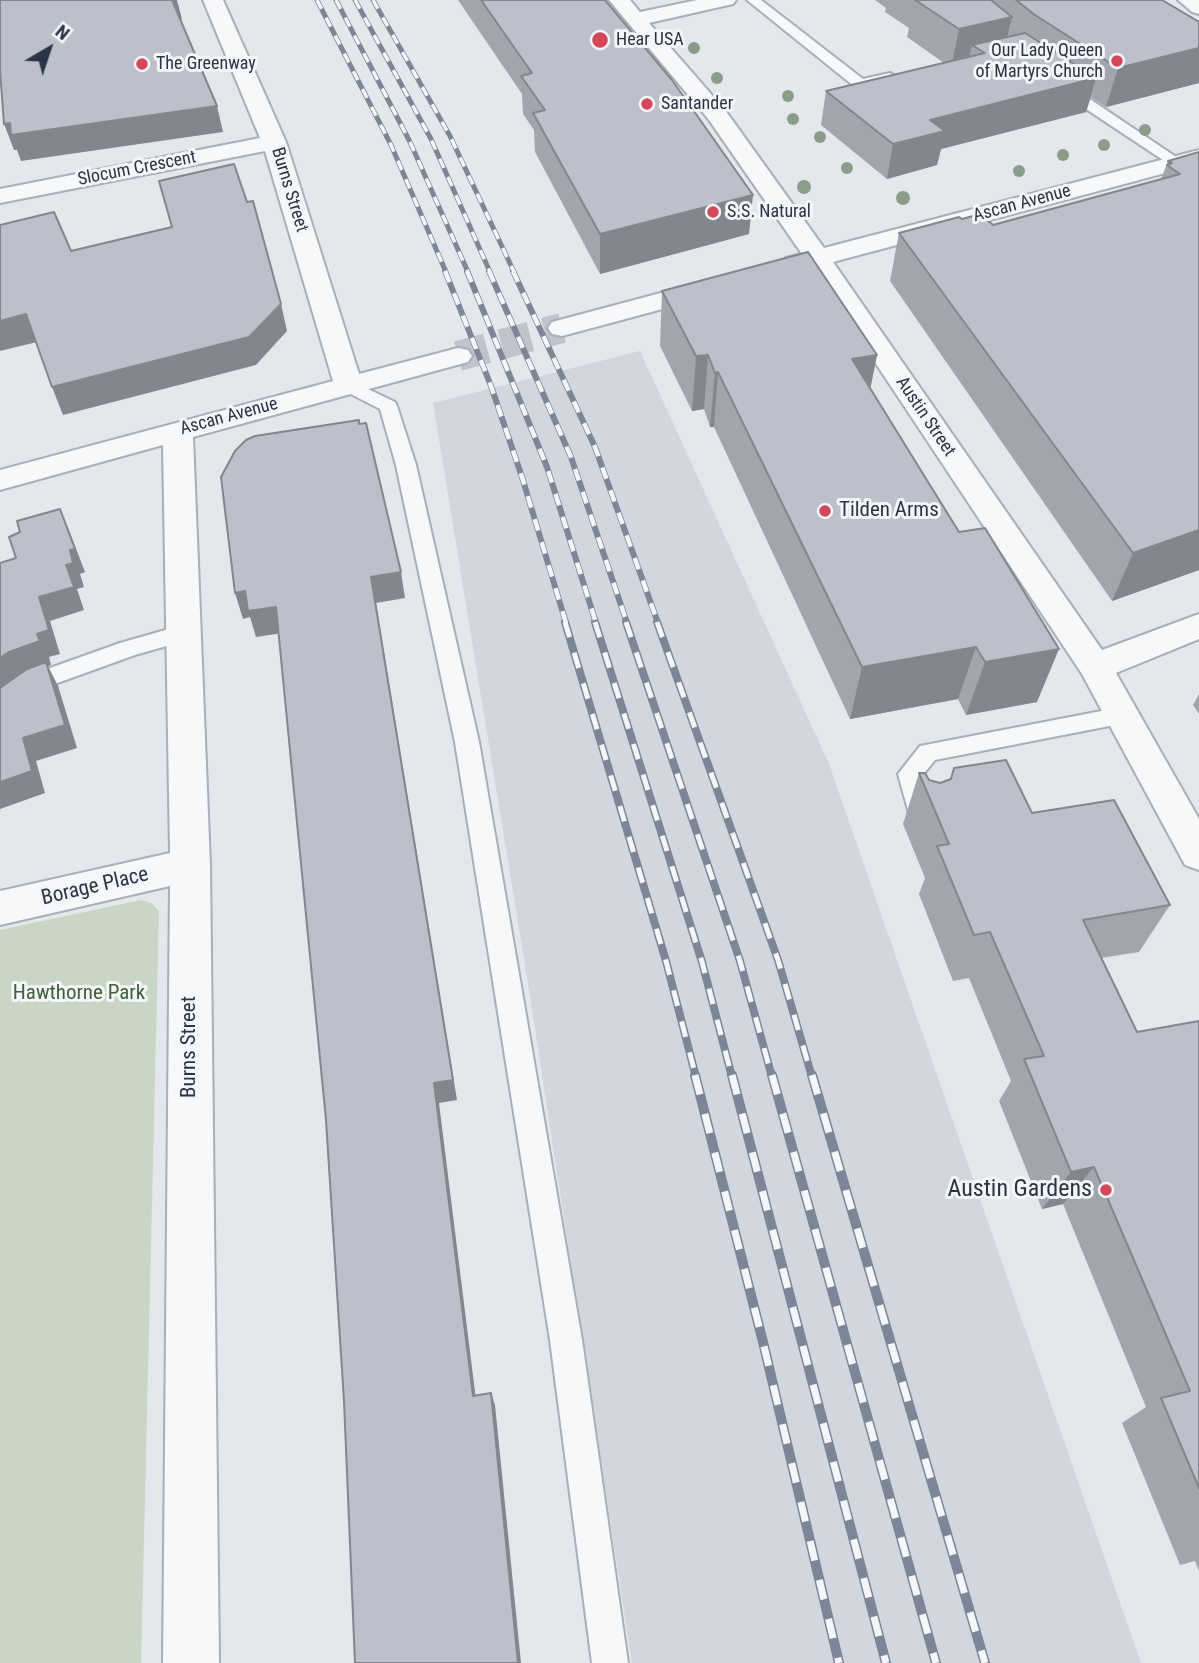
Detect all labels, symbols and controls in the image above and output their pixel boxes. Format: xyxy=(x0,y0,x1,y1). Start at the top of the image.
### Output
north arrow xyxy=(14,14,84,84)
text: N xyxy=(51,20,74,45)
place label: Hear USA xyxy=(616,29,684,51)
marker: Hear USA xyxy=(590,30,610,50)
place label: Our Lady Queen of Martyrs Church xyxy=(975,40,1103,82)
place label: The Greenway xyxy=(156,53,256,75)
marker: Our Lady Queen of Martyrs Church xyxy=(1109,53,1125,69)
marker: The Greenway xyxy=(134,56,150,72)
place label: Santander xyxy=(661,93,733,115)
marker: Santander xyxy=(639,96,655,112)
street label: Burns Street xyxy=(266,145,312,235)
street label: Slocum Crescent xyxy=(76,147,198,191)
street label: Ascan Avenue xyxy=(971,181,1073,227)
place label: S.S. Natural xyxy=(727,201,811,223)
marker: S.S. Natural xyxy=(705,204,721,220)
street label: Austin Street xyxy=(890,373,960,461)
street label: Ascan Avenue xyxy=(178,394,280,440)
place label: Tilden Arms xyxy=(839,498,939,524)
marker: Tilden Arms xyxy=(817,503,833,519)
street label: Borage Place xyxy=(39,862,151,912)
park label: Hawthorne Park xyxy=(13,981,145,1007)
street label: Burns Street xyxy=(177,996,203,1098)
place label: Austin Gardens xyxy=(948,1176,1092,1204)
marker: Austin Gardens xyxy=(1098,1182,1114,1198)

